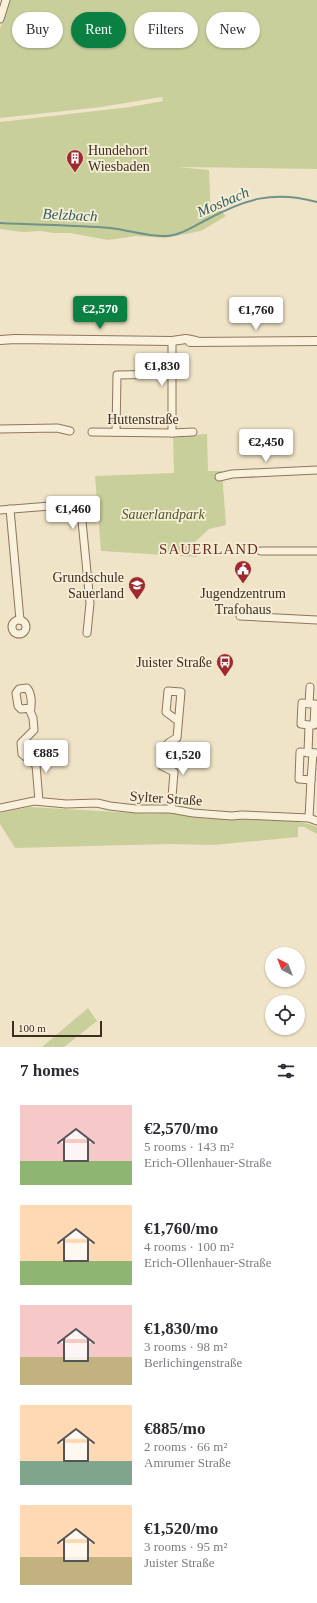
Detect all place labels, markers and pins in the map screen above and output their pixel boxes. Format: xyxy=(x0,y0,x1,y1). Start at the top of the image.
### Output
place label: Hundehort Wiesbaden xyxy=(88,143,150,174)
building icon: Hundehort Wiesbaden xyxy=(65,148,85,173)
pin: €2,570 xyxy=(67,296,133,330)
pin: €1,760 xyxy=(223,297,289,331)
pin: €1,830 xyxy=(129,353,195,387)
pin: €2,450 xyxy=(233,429,299,463)
pin: €1,460 xyxy=(40,496,106,530)
public building icon: Jugendzentrum Trafohaus xyxy=(233,559,253,584)
place label: Grundschule Sauerland xyxy=(52,570,124,601)
school or university icon: Grundschule Sauerland xyxy=(127,575,147,600)
place label: Jugendzentrum Trafohaus xyxy=(200,586,286,617)
bus stop icon: Juister Straße xyxy=(215,652,235,677)
place label: Juister Straße xyxy=(136,655,212,670)
pin: €885 xyxy=(22,740,70,774)
pin: €1,520 xyxy=(150,742,216,776)

